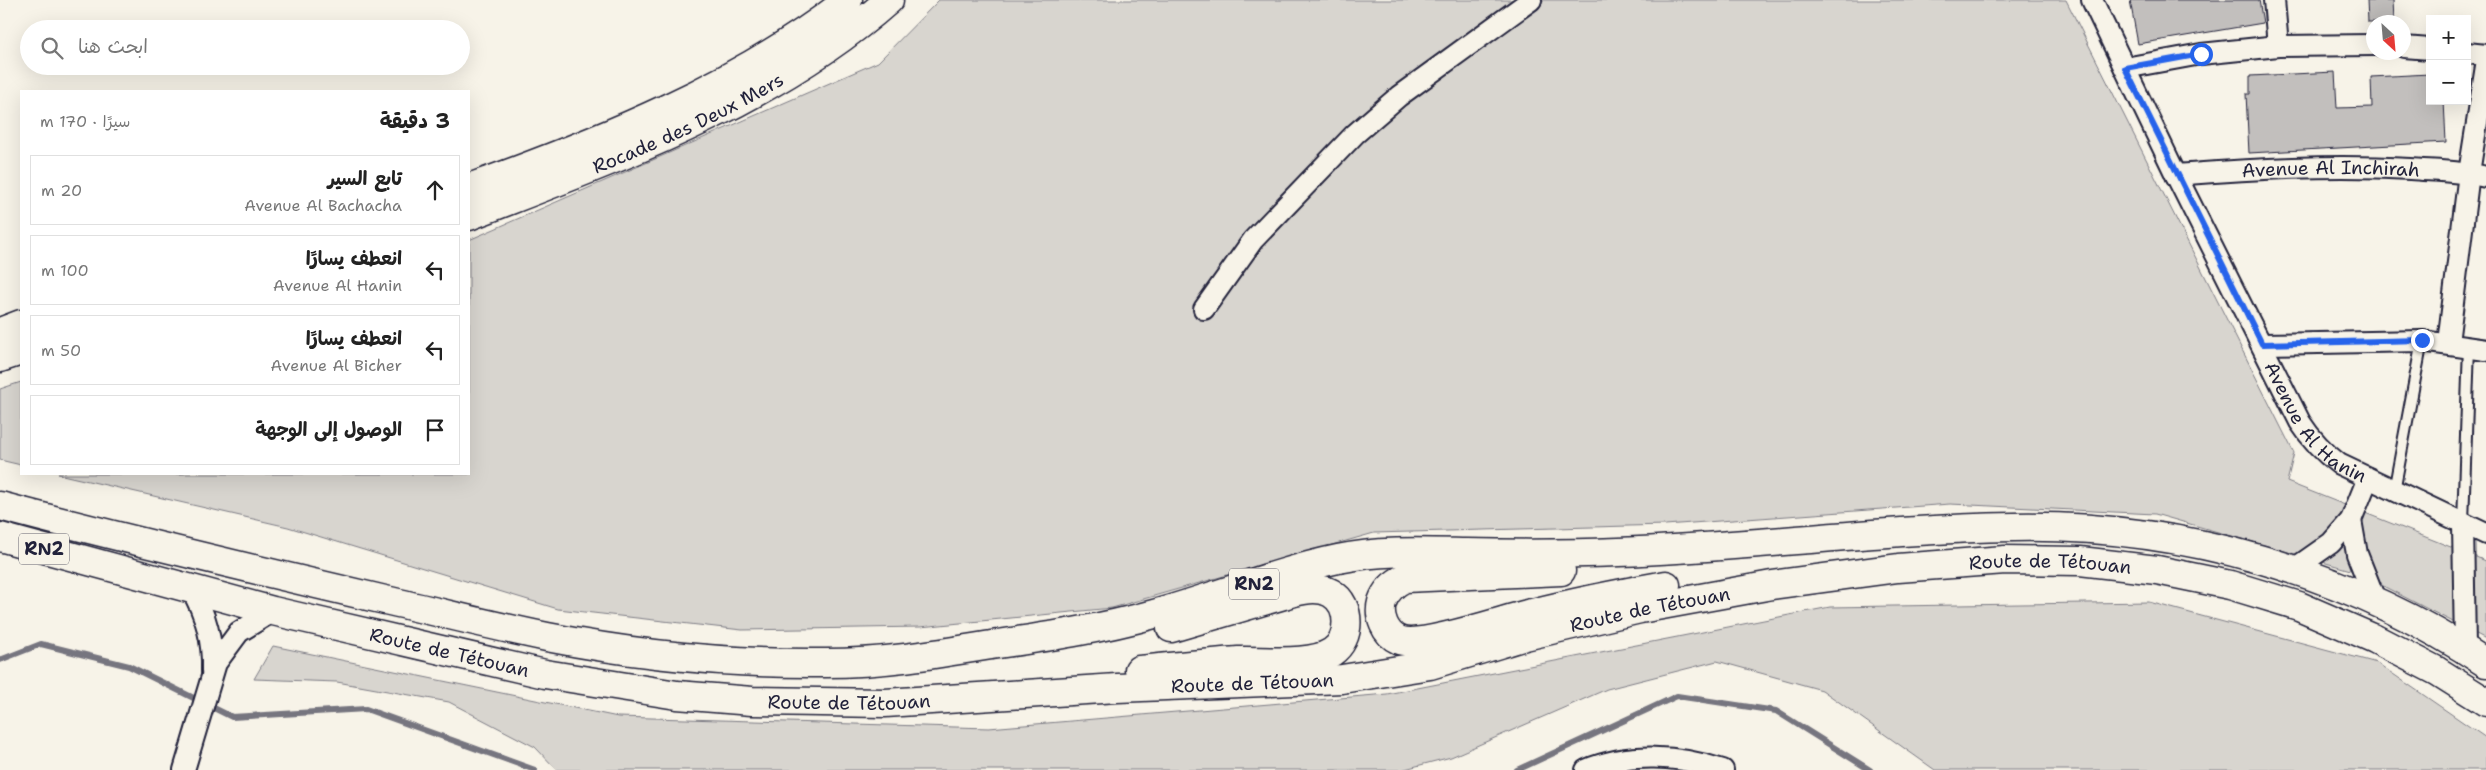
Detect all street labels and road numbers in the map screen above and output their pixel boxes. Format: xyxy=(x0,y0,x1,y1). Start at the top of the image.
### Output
street label: Rocade des Deux Mers xyxy=(589,67,788,179)
street label: Avenue Al Inchirah xyxy=(2241,154,2421,183)
street label: Avenue Al Hanin xyxy=(2259,357,2371,488)
road number: RN2 xyxy=(19,534,69,564)
street label: Route de Tétouan xyxy=(1968,547,2133,579)
road number: RN2 xyxy=(1229,568,1279,600)
street label: Route de Tétouan xyxy=(1567,580,1732,638)
street label: Route de Tétouan xyxy=(367,621,532,682)
street label: Route de Tétouan xyxy=(1171,667,1334,698)
street label: Route de Tétouan xyxy=(767,688,931,715)

